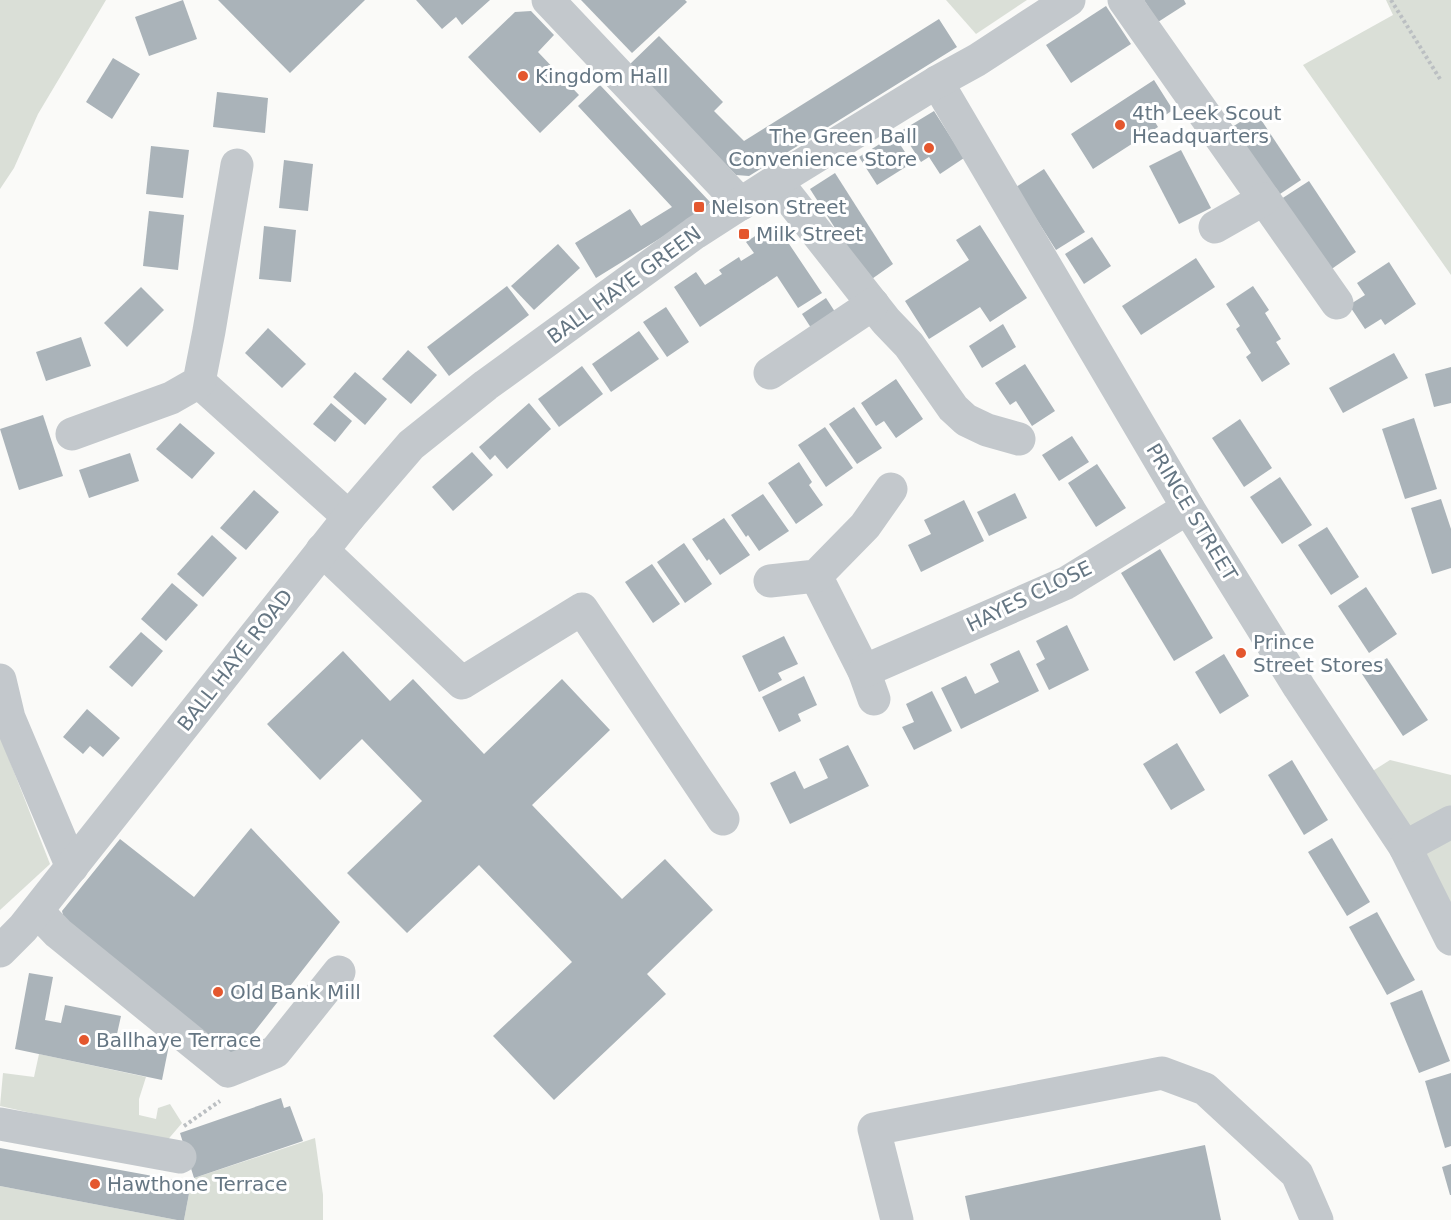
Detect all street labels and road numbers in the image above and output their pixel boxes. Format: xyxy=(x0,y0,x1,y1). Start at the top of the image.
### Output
street label: BALL HAYE GREEN xyxy=(542,221,706,349)
street label: PRINCE STREET xyxy=(1142,439,1243,586)
street label: HAYES CLOSE xyxy=(962,555,1096,637)
street label: BALL HAYE ROAD xyxy=(172,585,298,735)

